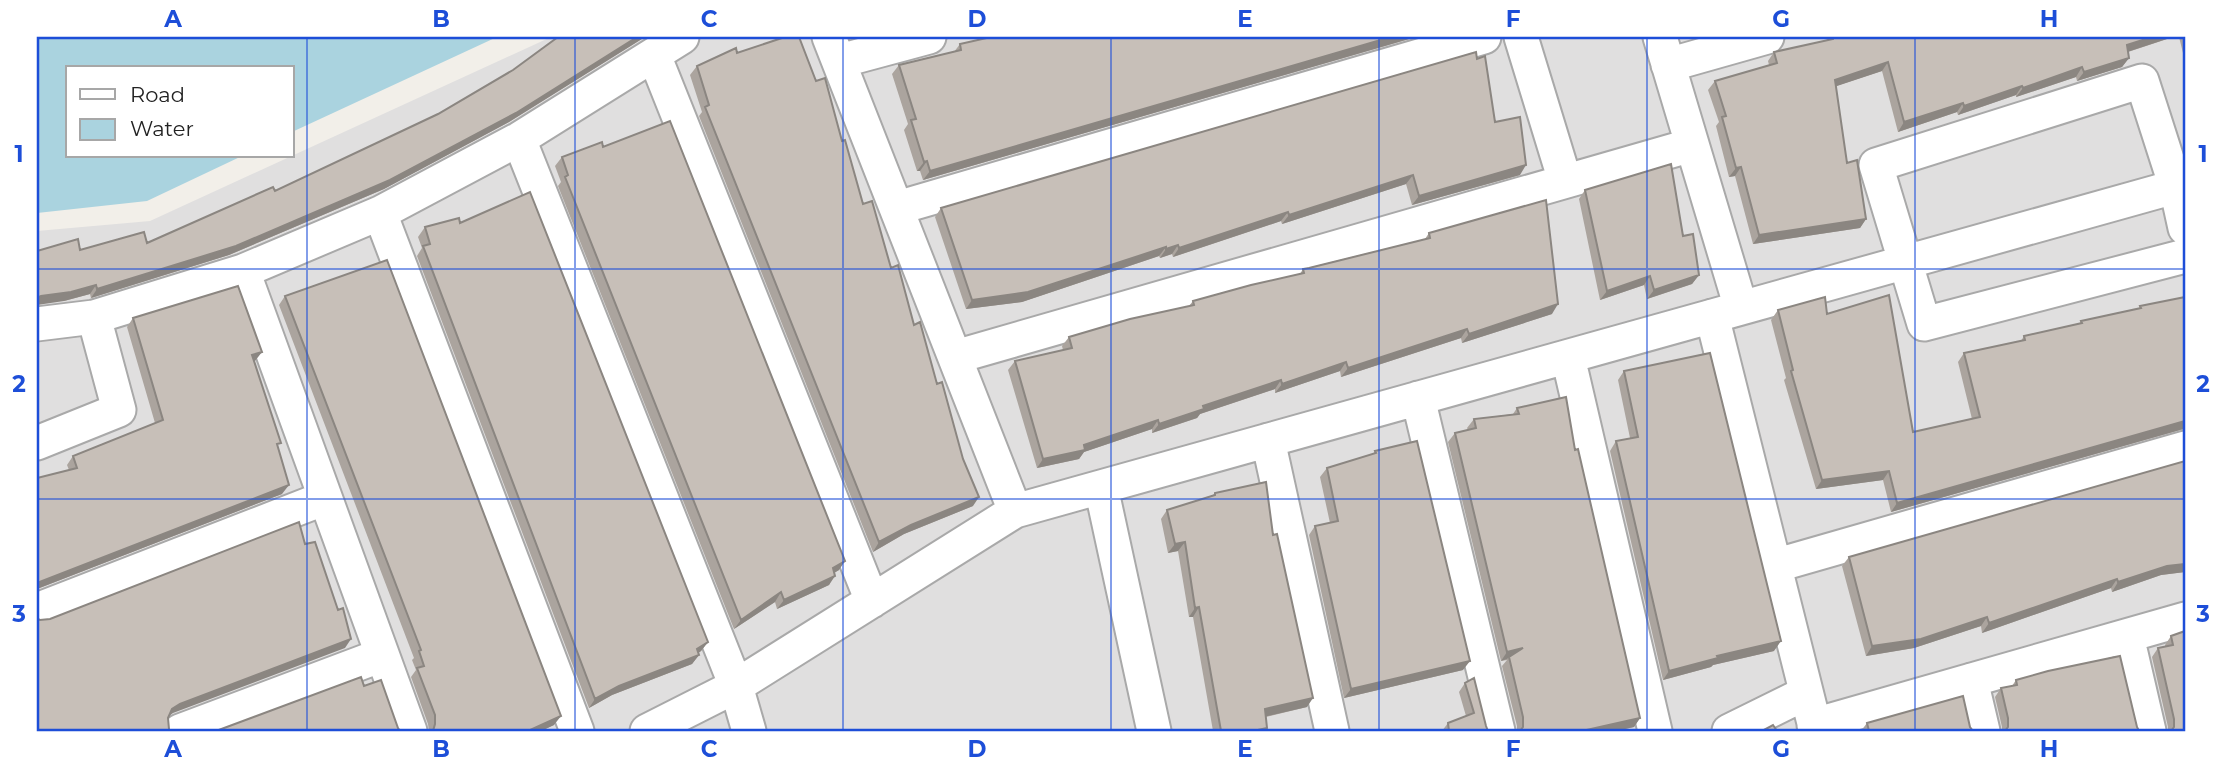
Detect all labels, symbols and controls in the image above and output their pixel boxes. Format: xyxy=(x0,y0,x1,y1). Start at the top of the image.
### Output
text: A xyxy=(163,5,182,33)
text: B xyxy=(432,5,450,33)
text: C xyxy=(701,5,718,33)
text: D xyxy=(968,5,987,33)
text: E xyxy=(1237,5,1253,33)
text: F xyxy=(1506,5,1521,33)
text: G xyxy=(1772,5,1790,33)
text: H xyxy=(2040,5,2058,33)
legend xyxy=(66,66,294,158)
text: Road xyxy=(130,82,185,107)
text: Water xyxy=(130,116,194,141)
text: 1 xyxy=(14,140,24,168)
text: 1 xyxy=(2198,140,2208,168)
text: 2 xyxy=(12,370,26,398)
text: 2 xyxy=(2196,370,2210,398)
text: 3 xyxy=(11,600,26,628)
text: 3 xyxy=(2195,600,2210,628)
text: A xyxy=(163,735,182,763)
text: B xyxy=(432,735,450,763)
text: C xyxy=(701,735,718,763)
text: D xyxy=(968,735,987,763)
text: E xyxy=(1237,735,1253,763)
text: F xyxy=(1506,735,1521,763)
text: G xyxy=(1772,735,1790,763)
text: H xyxy=(2040,735,2058,763)

